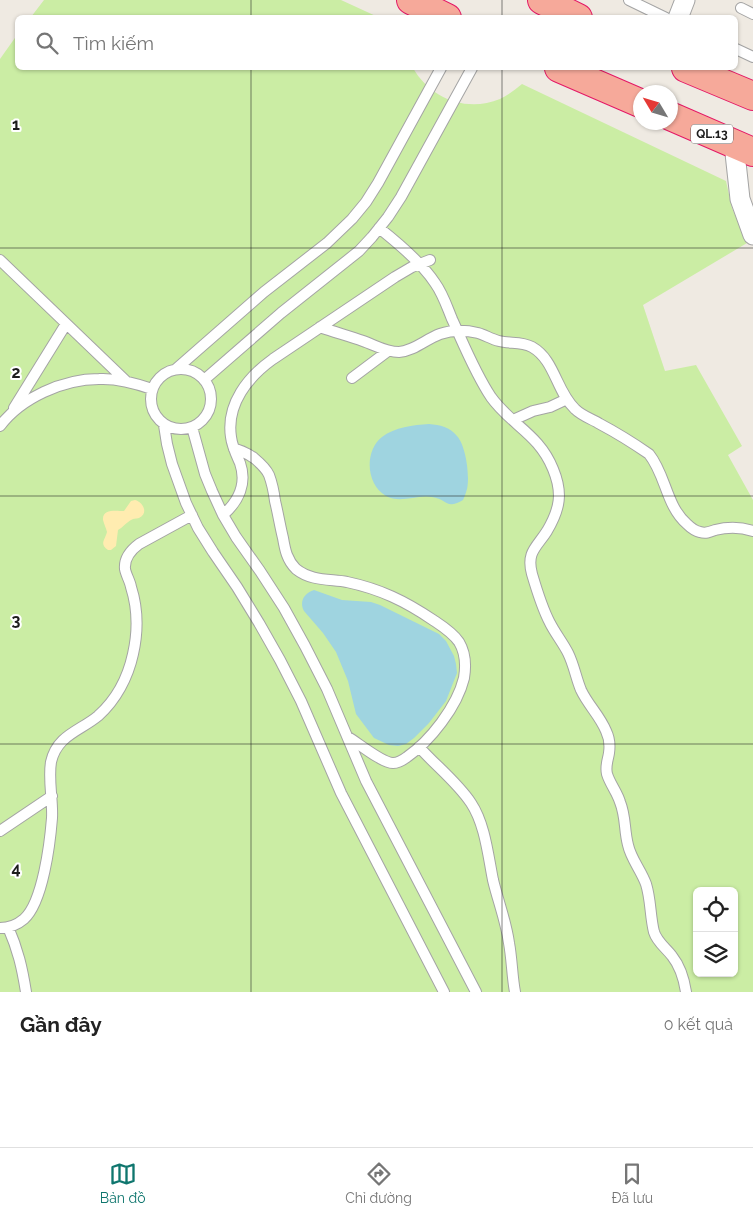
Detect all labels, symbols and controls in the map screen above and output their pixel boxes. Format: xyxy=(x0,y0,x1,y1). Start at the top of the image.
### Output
search box xyxy=(15,15,738,70)
icon: search xyxy=(33,29,61,57)
text: Tìm kiếm xyxy=(73,32,154,54)
north arrow xyxy=(633,85,678,130)
text: 1 xyxy=(12,115,20,134)
road number: QL.13 xyxy=(691,125,733,144)
text: 2 xyxy=(11,363,21,382)
text: 3 xyxy=(12,611,21,630)
text: 4 xyxy=(11,859,21,878)
map controls xyxy=(693,887,738,977)
button: locate xyxy=(693,887,738,932)
button: layers xyxy=(693,932,738,977)
text: Gần đây xyxy=(20,1012,102,1037)
text: 0 kết quả xyxy=(664,1015,733,1034)
tab: Bản đồ xyxy=(100,1160,146,1206)
tab: Chỉ đường xyxy=(345,1160,412,1206)
tab: Đã lưu xyxy=(611,1160,653,1206)

